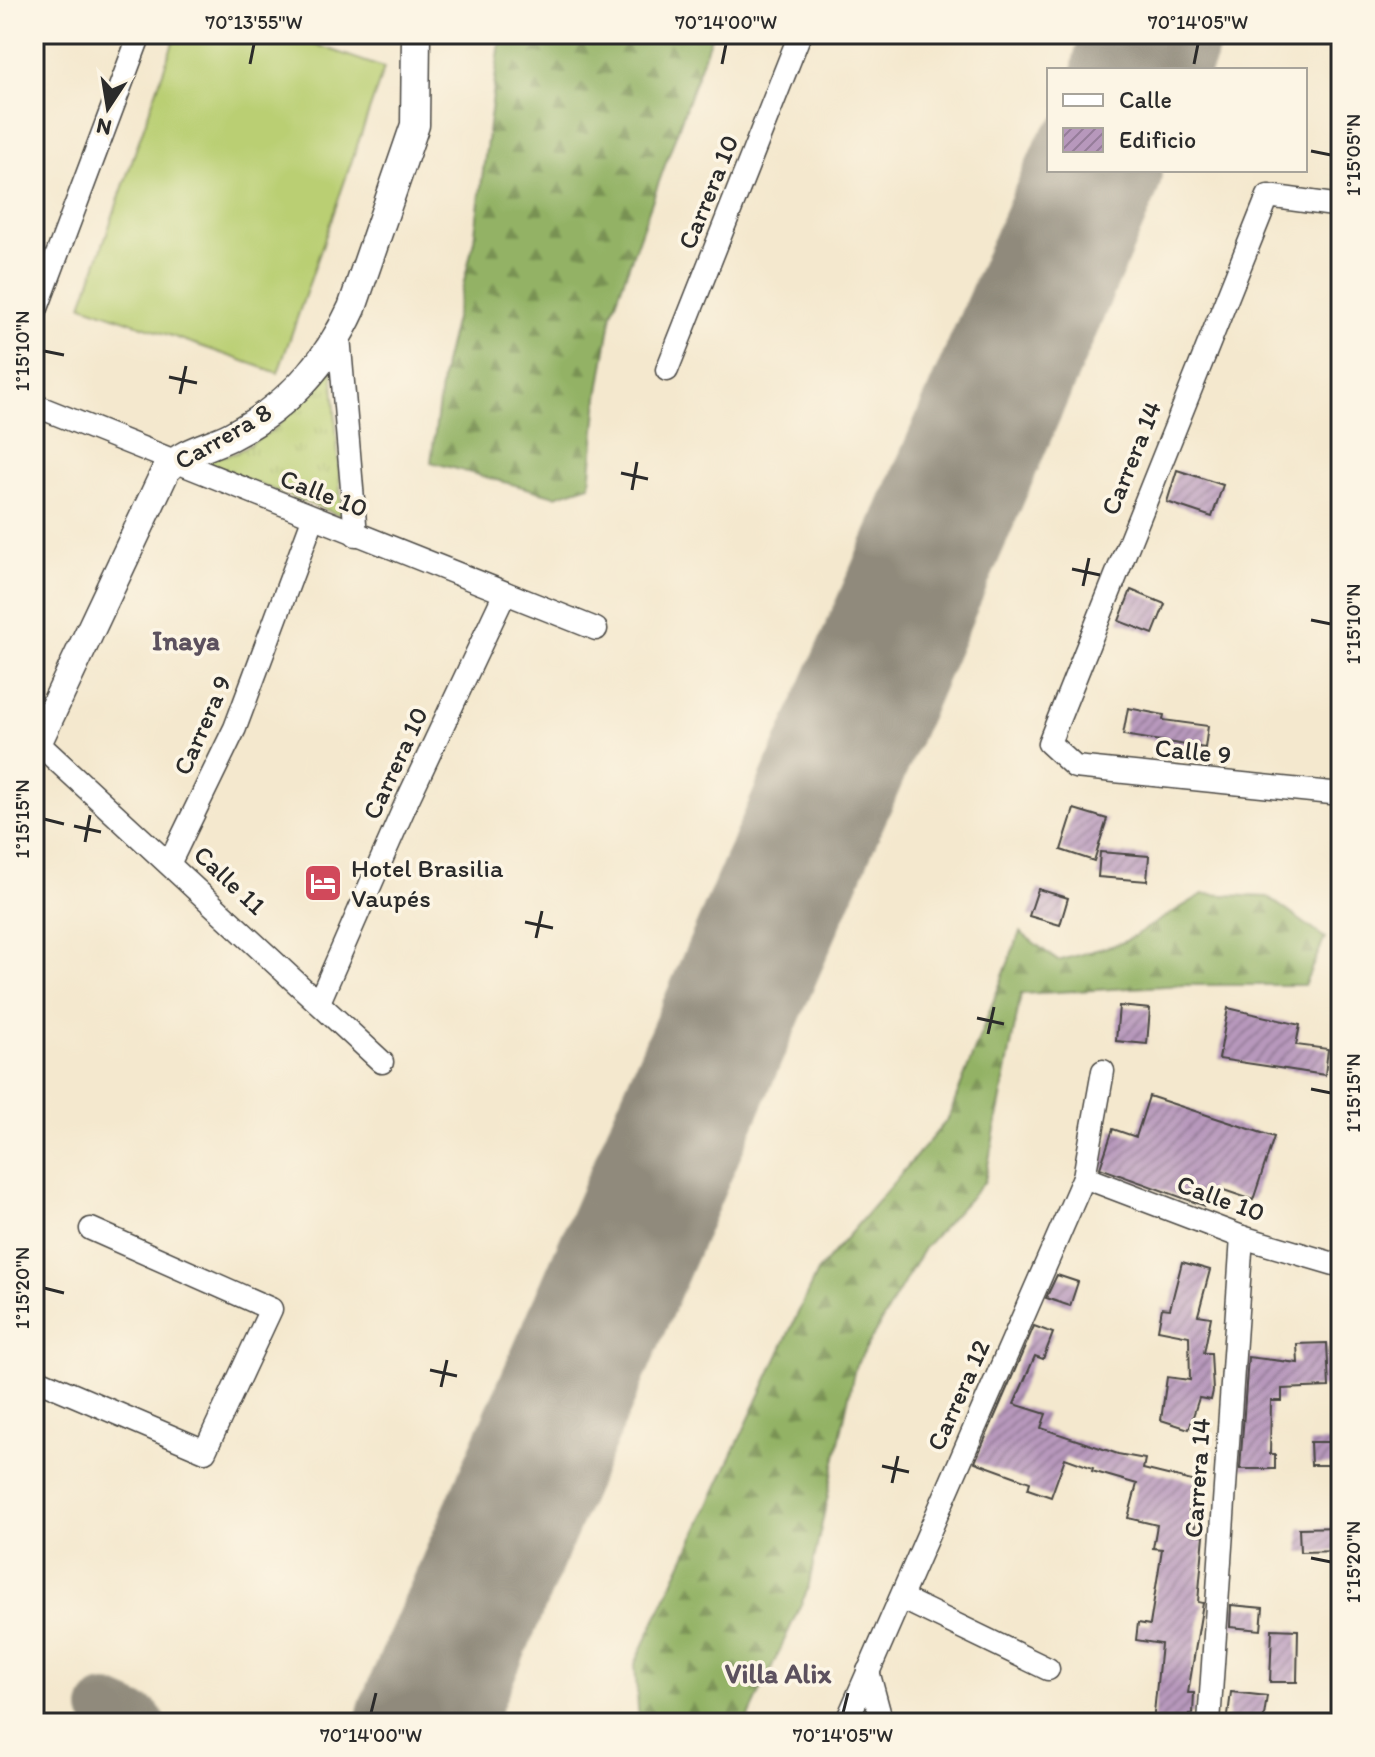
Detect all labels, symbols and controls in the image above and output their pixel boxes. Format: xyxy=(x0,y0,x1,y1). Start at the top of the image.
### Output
text: 70°13'55"W xyxy=(205,10,303,34)
text: 70°14'00"W xyxy=(675,10,777,34)
text: 70°14'05"W xyxy=(1148,10,1248,34)
north arrow xyxy=(68,68,148,148)
legend xyxy=(1047,68,1307,172)
text: Calle xyxy=(1119,85,1172,114)
text: N xyxy=(94,112,114,142)
text: 1°15'05"N xyxy=(1341,114,1365,196)
text: Edificio xyxy=(1119,125,1196,154)
street label: Carrera 10 xyxy=(671,130,745,254)
text: 1°15'10"N xyxy=(10,310,34,392)
street label: Carrera 8 xyxy=(169,395,277,477)
street label: Carrera 14 xyxy=(1094,396,1168,520)
street label: Calle 10 xyxy=(276,462,372,524)
text: 1°15'10"N xyxy=(1341,583,1365,665)
district label: Inaya xyxy=(152,623,220,657)
street label: Carrera 9 xyxy=(166,670,238,780)
street label: Carrera 10 xyxy=(355,702,435,824)
street label: Calle 9 xyxy=(1153,731,1233,771)
text: 1°15'15"N xyxy=(10,779,34,859)
street label: Calle 11 xyxy=(187,839,273,921)
place label: Hotel Brasilia Vaupés xyxy=(351,852,504,914)
hotel icon: Hotel Brasilia Vaupés xyxy=(302,862,344,904)
text: 1°15'15"N xyxy=(1341,1053,1365,1133)
street label: Calle 10 xyxy=(1173,1167,1269,1229)
text: 1°15'20"N xyxy=(10,1247,34,1329)
street label: Carrera 12 xyxy=(919,1334,997,1455)
street label: Carrera 14 xyxy=(1177,1417,1217,1539)
text: 1°15'20"N xyxy=(1341,1521,1365,1603)
district label: Villa Alix xyxy=(725,1656,832,1690)
text: 70°14'00"W xyxy=(320,1723,422,1747)
text: 70°14'05"W xyxy=(793,1723,893,1747)

